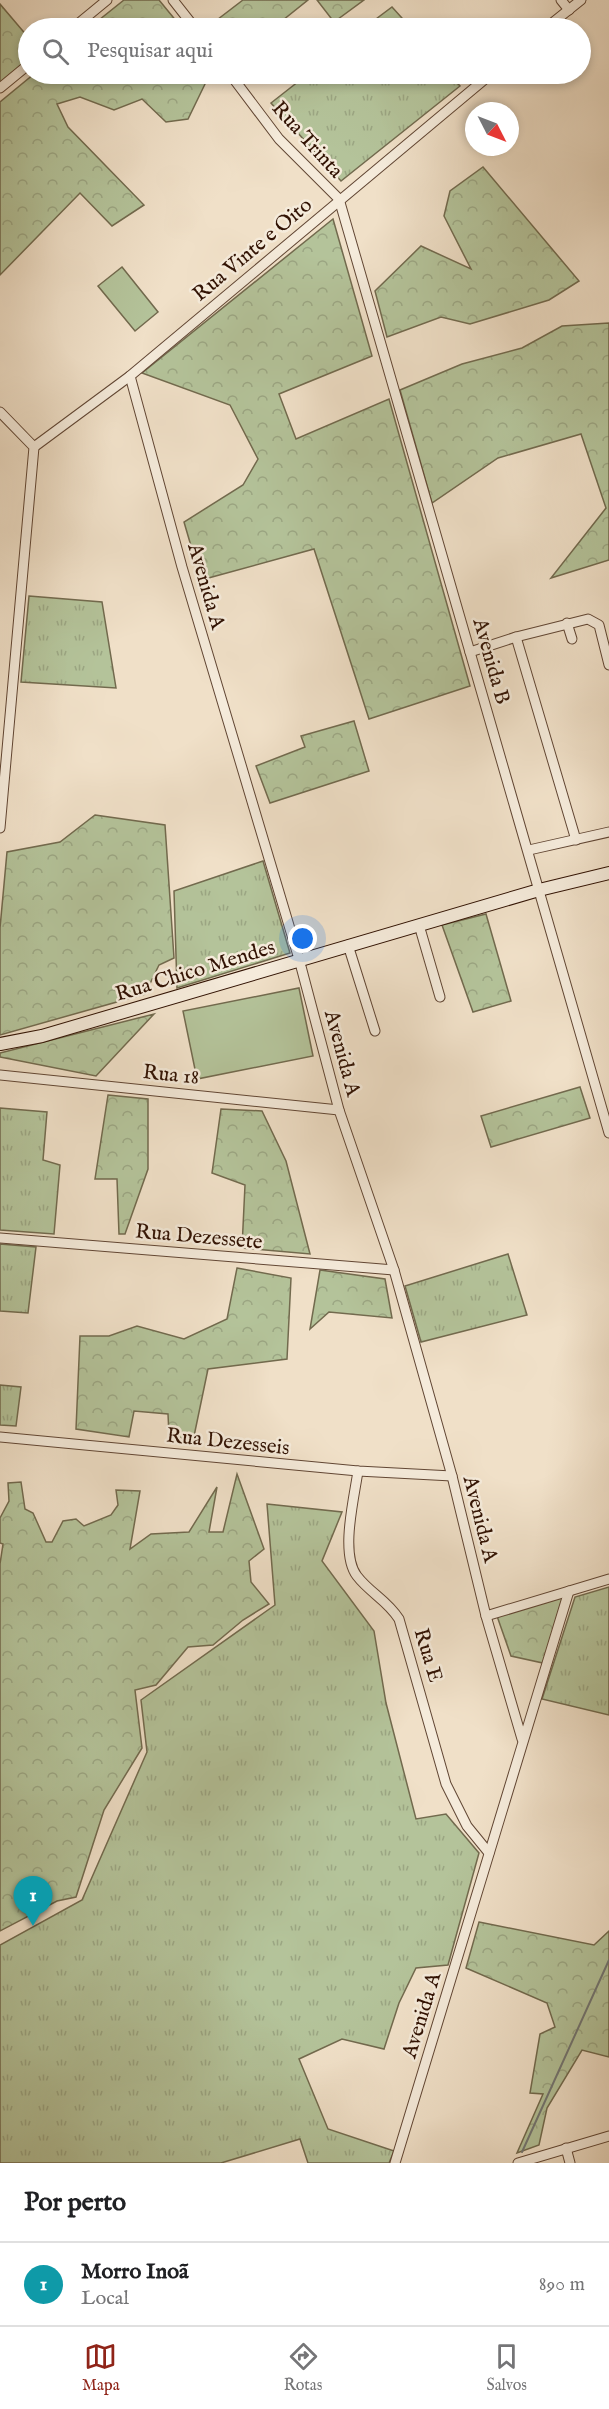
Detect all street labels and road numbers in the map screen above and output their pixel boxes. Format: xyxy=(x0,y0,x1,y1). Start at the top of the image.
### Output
street label: Rua Trinta xyxy=(265,96,349,185)
street label: Rua Vinte e Oito xyxy=(188,192,318,308)
street label: Avenida A xyxy=(180,539,231,633)
street label: Avenida B xyxy=(465,614,516,708)
street label: Rua Chico Mendes xyxy=(112,934,279,1009)
street label: Avenida A xyxy=(317,1006,366,1100)
street label: Rua 18 xyxy=(141,1059,200,1092)
street label: Rua Dezessete xyxy=(134,1218,264,1257)
street label: Rua Dezesseis xyxy=(165,1423,291,1462)
street label: Avenida A xyxy=(456,1472,504,1566)
street label: Rua E xyxy=(407,1625,449,1686)
street label: Avenida A xyxy=(396,1968,448,2063)

